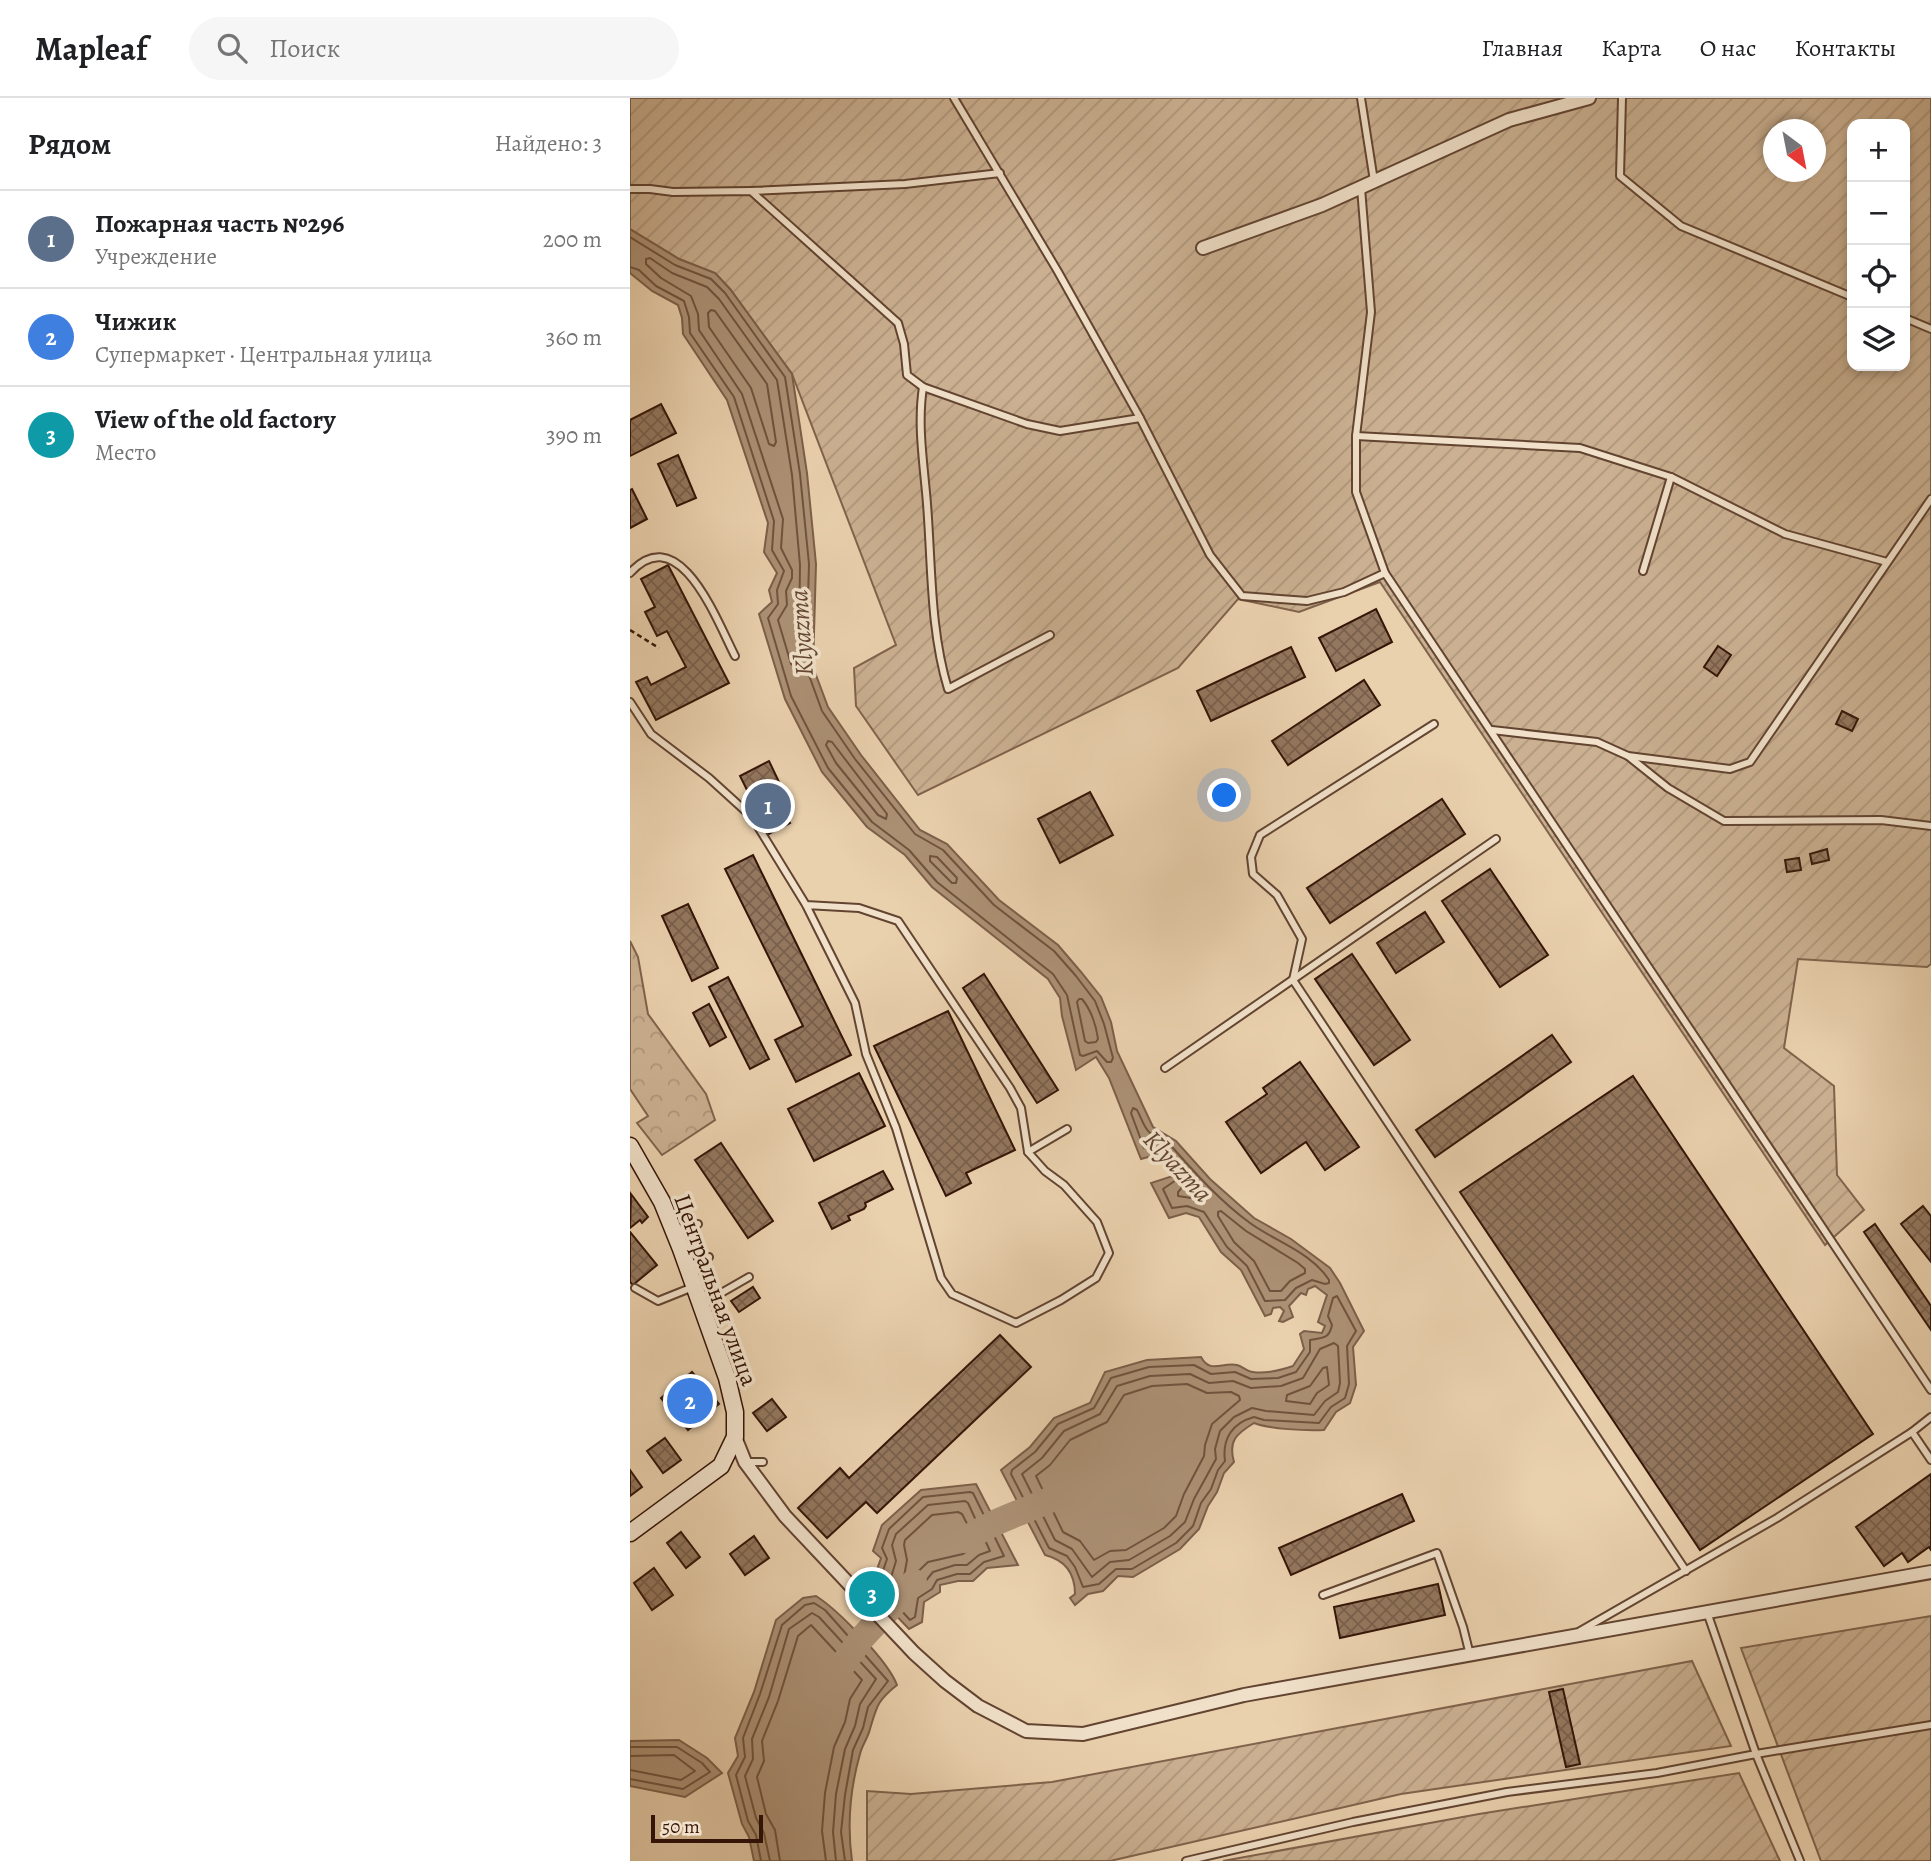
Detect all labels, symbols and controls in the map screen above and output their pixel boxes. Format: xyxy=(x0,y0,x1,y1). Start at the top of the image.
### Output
search box xyxy=(189,17,679,80)
text: Mapleaf xyxy=(35,26,147,71)
icon: search xyxy=(213,29,251,67)
text: Поиск xyxy=(269,31,340,66)
text: Главная xyxy=(1482,32,1563,64)
text: Карта xyxy=(1601,32,1662,64)
text: О нас xyxy=(1700,32,1756,64)
text: Контакты xyxy=(1794,32,1896,64)
north arrow xyxy=(1763,119,1826,182)
map controls xyxy=(1847,119,1910,371)
button: + xyxy=(1847,119,1910,182)
text: Рядом xyxy=(28,124,111,164)
text: Найдено: 3 xyxy=(495,128,602,159)
button: − xyxy=(1847,182,1910,245)
text: Пожарная часть №296 xyxy=(95,206,344,241)
text: 1 xyxy=(47,224,55,255)
text: 200 m xyxy=(543,224,602,255)
text: Учреждение xyxy=(95,241,217,272)
button: locate xyxy=(1847,245,1910,308)
text: Чижик xyxy=(95,304,176,339)
button: layers xyxy=(1847,308,1910,371)
text: 2 xyxy=(45,322,57,353)
text: 360 m xyxy=(546,322,602,353)
text: Супермаркет · Центральная улица xyxy=(95,339,432,370)
text: View of the old factory xyxy=(95,402,336,437)
text: 3 xyxy=(46,420,56,451)
text: 390 m xyxy=(546,420,602,451)
text: Место xyxy=(95,437,156,468)
water label: Klyazma xyxy=(781,589,822,677)
your location xyxy=(1207,778,1241,812)
pin: 1 xyxy=(745,780,791,832)
water label: Klyazma xyxy=(1135,1123,1220,1210)
street label: Центральная улица xyxy=(667,1190,765,1390)
pin: 2 xyxy=(667,1375,713,1427)
pin: 3 xyxy=(849,1568,895,1620)
scale bar xyxy=(651,1812,763,1844)
text: 50 m xyxy=(662,1814,700,1840)

